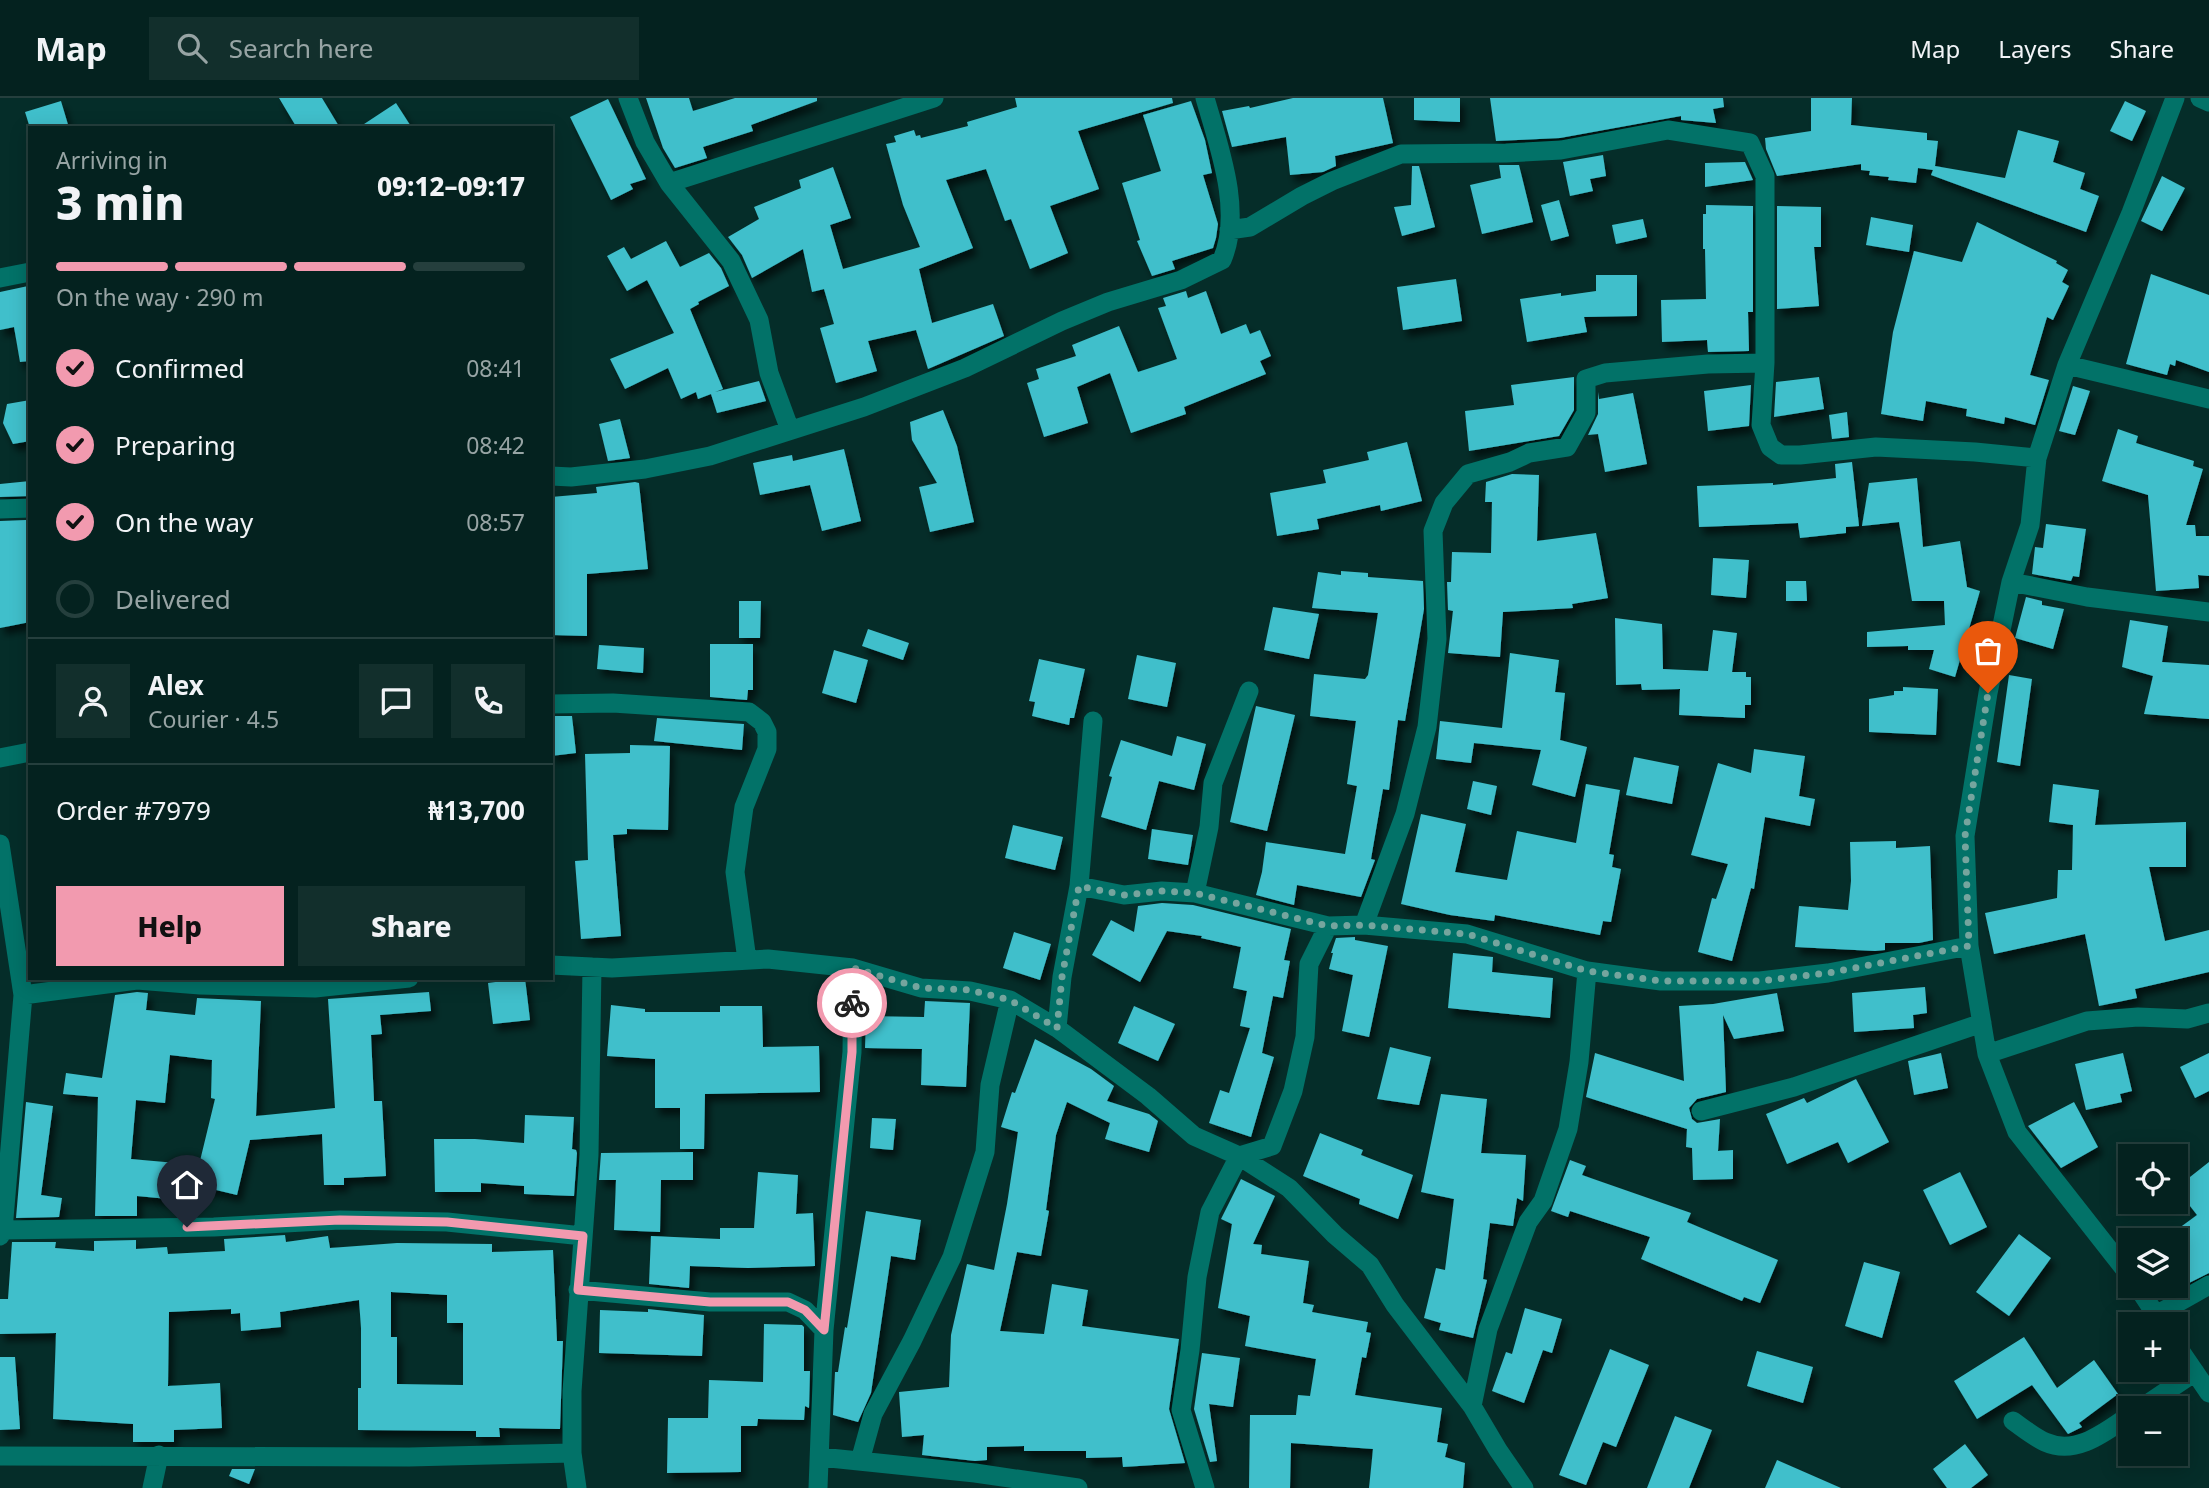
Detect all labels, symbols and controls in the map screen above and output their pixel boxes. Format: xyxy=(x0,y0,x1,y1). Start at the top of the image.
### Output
search box xyxy=(149,17,639,80)
text: Map xyxy=(35,26,107,71)
icon: search xyxy=(173,29,211,67)
text: Search here xyxy=(229,30,373,66)
text: Map xyxy=(1910,32,1960,65)
text: Layers xyxy=(1998,32,2072,65)
text: Share xyxy=(2110,32,2174,65)
text: Arriving in xyxy=(56,144,168,176)
text: 09:12–09:17 xyxy=(377,168,525,204)
text: 3 min xyxy=(56,171,185,233)
text: On the way · 290 m xyxy=(56,281,263,313)
icon: check xyxy=(56,349,94,387)
text: Confirmed xyxy=(115,350,245,386)
text: 08:41 xyxy=(466,352,525,384)
icon: check xyxy=(56,426,94,464)
text: Preparing xyxy=(115,427,236,463)
text: 08:42 xyxy=(466,429,525,461)
icon: check xyxy=(56,503,94,541)
text: On the way xyxy=(115,504,253,540)
text: 08:57 xyxy=(466,506,525,538)
text: Delivered xyxy=(115,581,231,617)
pin xyxy=(1958,621,2018,693)
icon: bag xyxy=(1969,632,2007,670)
button: person xyxy=(56,664,130,738)
button: chat xyxy=(359,664,433,738)
button: phone xyxy=(451,664,525,738)
text: Alex xyxy=(148,667,204,703)
text: Courier · 4.5 xyxy=(148,703,279,735)
text: Order #7979 xyxy=(56,792,211,828)
text: ₦13,700 xyxy=(428,792,525,828)
button: Help xyxy=(56,886,284,966)
button: Share xyxy=(298,886,525,966)
courier xyxy=(817,968,887,1038)
icon: bike xyxy=(833,984,871,1022)
map controls xyxy=(2118,1144,2188,1466)
button: locate xyxy=(2118,1144,2188,1214)
pin xyxy=(157,1155,217,1227)
icon: home xyxy=(168,1166,206,1204)
button: layers xyxy=(2118,1228,2188,1298)
button: + xyxy=(2118,1312,2188,1382)
button: − xyxy=(2118,1396,2188,1466)

